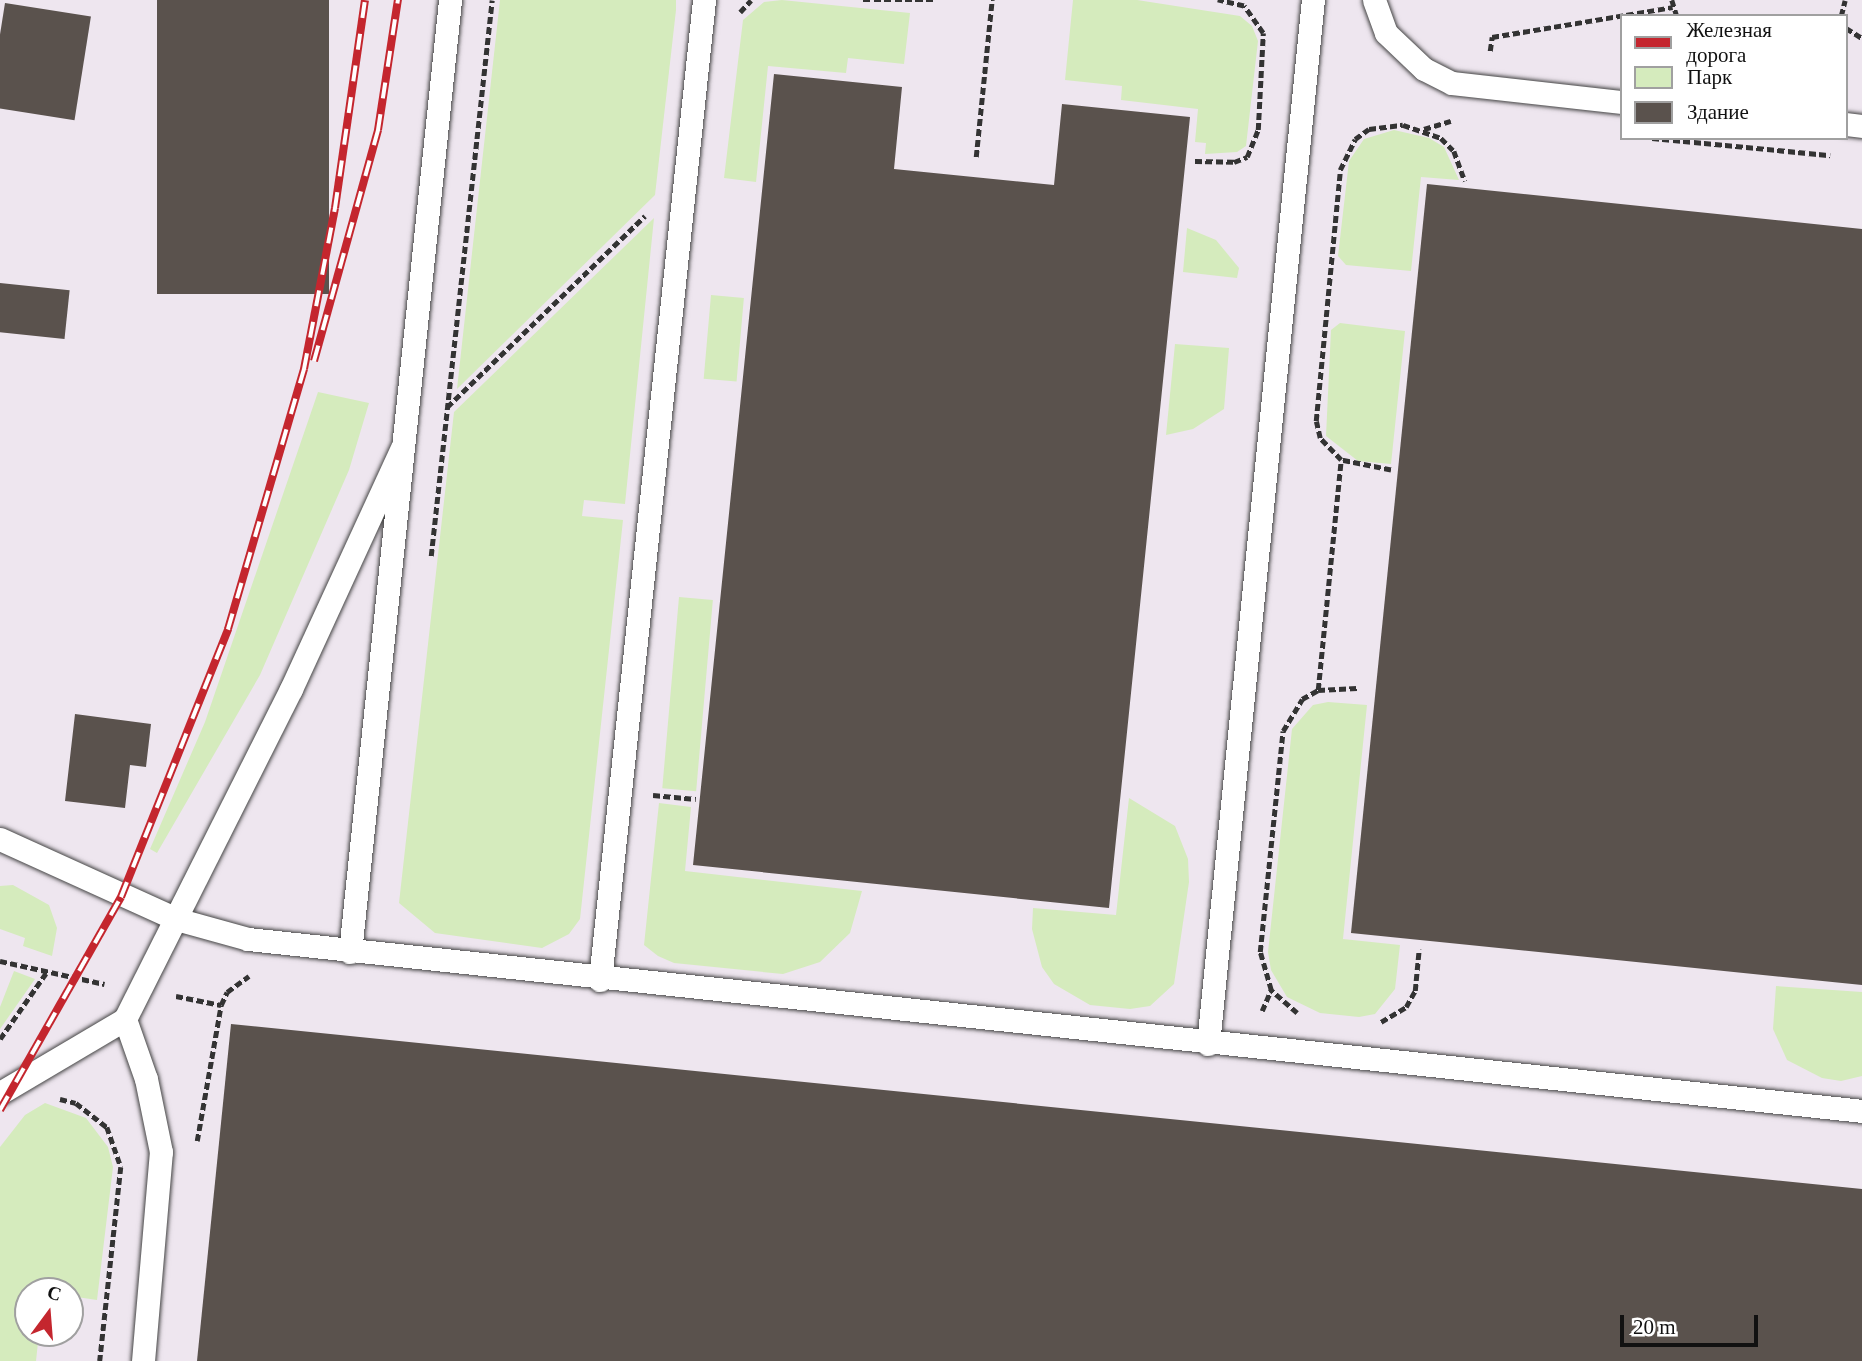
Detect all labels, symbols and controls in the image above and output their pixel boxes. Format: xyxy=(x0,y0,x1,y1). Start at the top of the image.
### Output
legend xyxy=(1620,14,1848,140)
text: Железная дорога xyxy=(1686,18,1772,67)
text: Парк xyxy=(1687,65,1732,89)
text: Здание xyxy=(1687,100,1749,124)
north arrow xyxy=(14,1277,84,1347)
text: С xyxy=(45,1281,64,1305)
scale bar xyxy=(1624,1302,1762,1346)
text: 20 m xyxy=(1633,1315,1676,1339)

